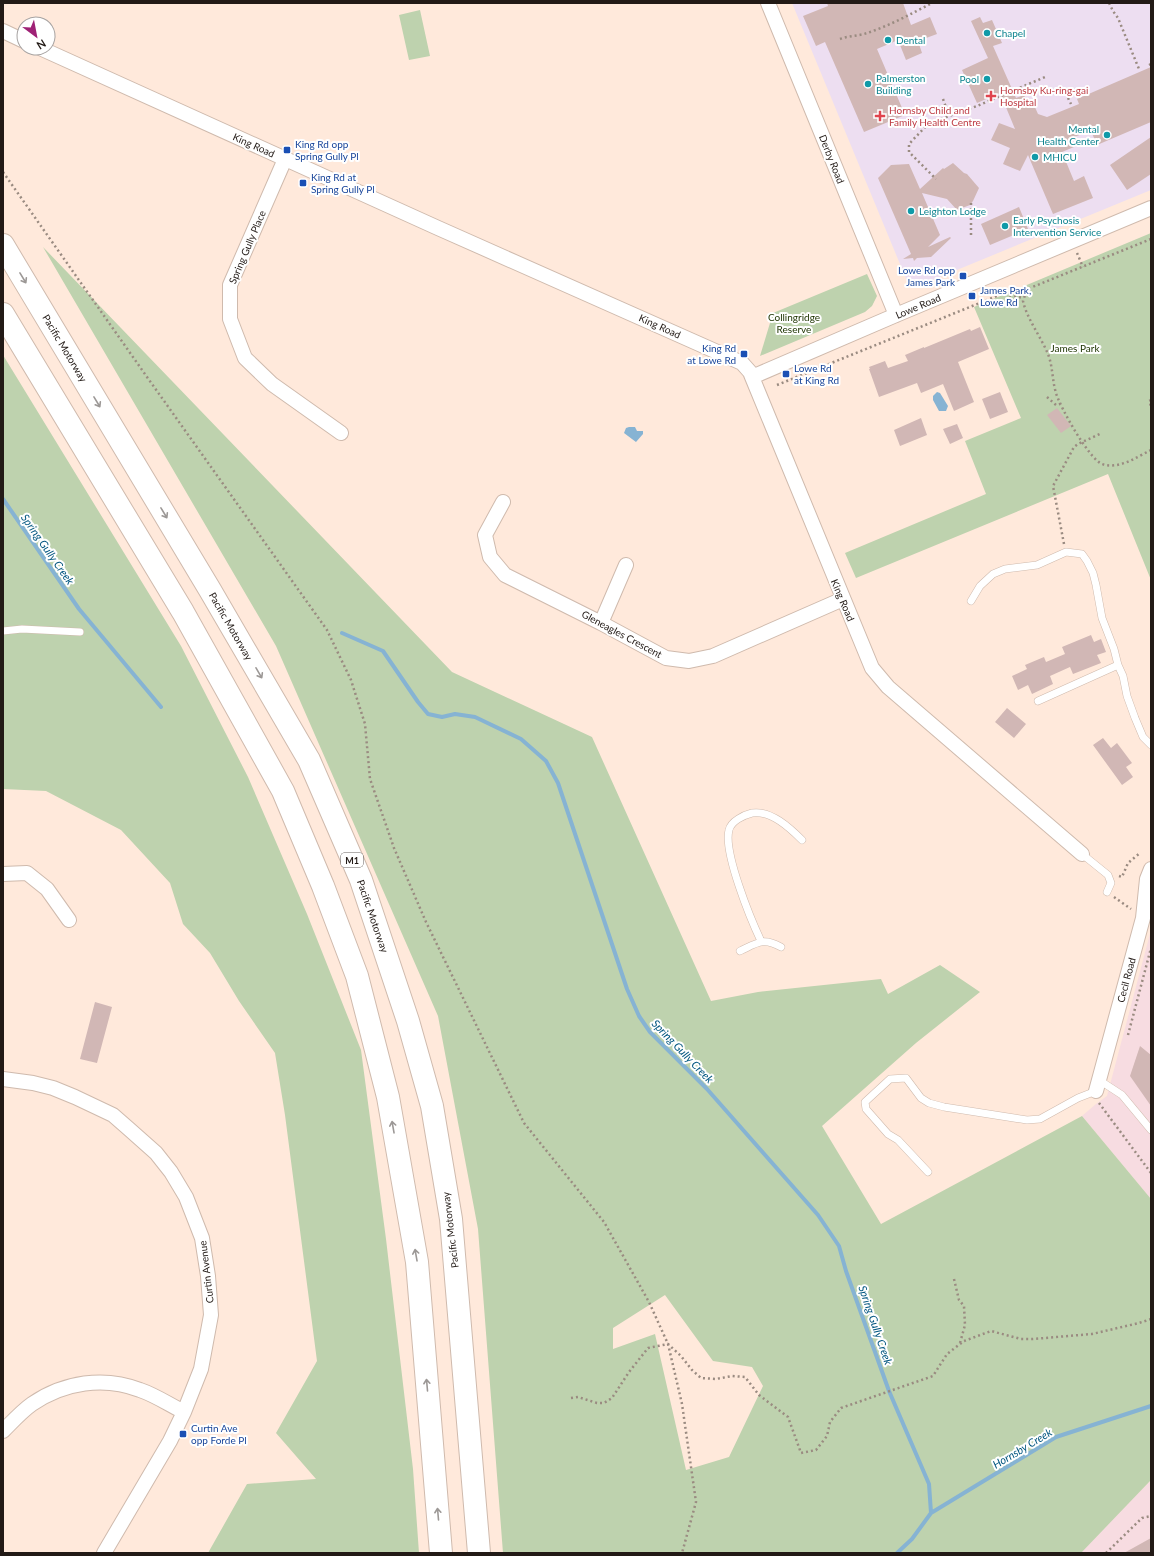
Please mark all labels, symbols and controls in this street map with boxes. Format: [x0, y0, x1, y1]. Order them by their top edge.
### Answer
north arrow [16, 16, 56, 56]
place label: Chapel [995, 27, 1025, 39]
marker: Chapel [982, 28, 992, 38]
place label: Dental [896, 34, 925, 46]
marker: Dental [883, 35, 893, 45]
text: N [35, 37, 49, 53]
place label: Palmerston Building [876, 72, 925, 96]
place label: Pool [960, 73, 979, 85]
marker: Pool [982, 74, 992, 84]
marker: Palmerston Building [863, 79, 873, 89]
place label: Hornsby Ku-ring-gai Hospital [1000, 84, 1088, 108]
marker: Hornsby Ku-ring-gai Hospital [985, 90, 997, 102]
place label: Hornsby Child and Family Health Centre [889, 104, 981, 128]
marker: Hornsby Child and Family Health Centre [874, 110, 886, 122]
place label: Mental Health Center [1037, 123, 1099, 147]
street label: King Road [231, 130, 277, 160]
marker: Mental Health Center [1102, 130, 1112, 140]
street label: Derby Road [817, 133, 847, 185]
place label: King Rd opp Spring Gully Pl [295, 138, 359, 162]
marker: King Rd opp Spring Gully Pl [282, 145, 292, 155]
place label: MHICU [1043, 151, 1077, 163]
marker: MHICU [1030, 152, 1040, 162]
place label: King Rd at Spring Gully Pl [311, 171, 375, 195]
marker: King Rd at Spring Gully Pl [298, 178, 308, 188]
place label: Leighton Lodge [919, 205, 986, 217]
marker: Leighton Lodge [906, 206, 916, 216]
street label: Spring Gully Place [226, 208, 268, 286]
place label: Early Psychosis Intervention Service [1013, 214, 1101, 238]
marker: Early Psychosis Intervention Service [1000, 221, 1010, 231]
place label: Lowe Rd opp James Park [898, 264, 956, 288]
marker: Lowe Rd opp James Park [958, 271, 968, 281]
one-way arrow [19, 272, 27, 283]
place label: James Park, Lowe Rd [980, 284, 1031, 308]
street label: Lowe Road [893, 291, 943, 321]
marker: James Park, Lowe Rd [967, 291, 977, 301]
street label: King Road [637, 311, 683, 341]
park label: Collingridge Reserve [768, 311, 820, 335]
street label: Pacific Motorway [40, 312, 90, 385]
place label: King Rd at Lowe Rd [687, 342, 736, 366]
park label: James Park [1051, 342, 1100, 354]
marker: King Rd at Lowe Rd [739, 349, 749, 359]
place label: Lowe Rd at King Rd [794, 362, 839, 386]
marker: Lowe Rd at King Rd [781, 369, 791, 379]
one-way arrow [94, 396, 102, 408]
one-way arrow [161, 507, 169, 519]
water label: Spring Gully Creek [19, 511, 78, 587]
street label: King Road [829, 577, 857, 623]
street label: Pacific Motorway [207, 590, 256, 663]
street label: Gleneagles Crescent [580, 608, 665, 660]
one-way arrow [255, 667, 263, 679]
road number: M1 [341, 853, 363, 867]
street label: Pacific Motorway [355, 878, 391, 955]
street label: Cecil Road [1114, 956, 1138, 1004]
water label: Spring Gully Creek [649, 1017, 717, 1086]
one-way arrow [389, 1121, 397, 1134]
street label: Pacific Motorway [439, 1191, 461, 1269]
street label: Curtin Avenue [196, 1240, 216, 1304]
one-way arrow [412, 1249, 420, 1262]
water label: Spring Gully Creek [856, 1284, 896, 1367]
one-way arrow [424, 1379, 431, 1392]
place label: Curtin Ave opp Forde Pl [191, 1422, 247, 1446]
water label: Hornsby Creek [990, 1425, 1055, 1471]
marker: Curtin Ave opp Forde Pl [178, 1429, 188, 1439]
one-way arrow [435, 1508, 442, 1521]

